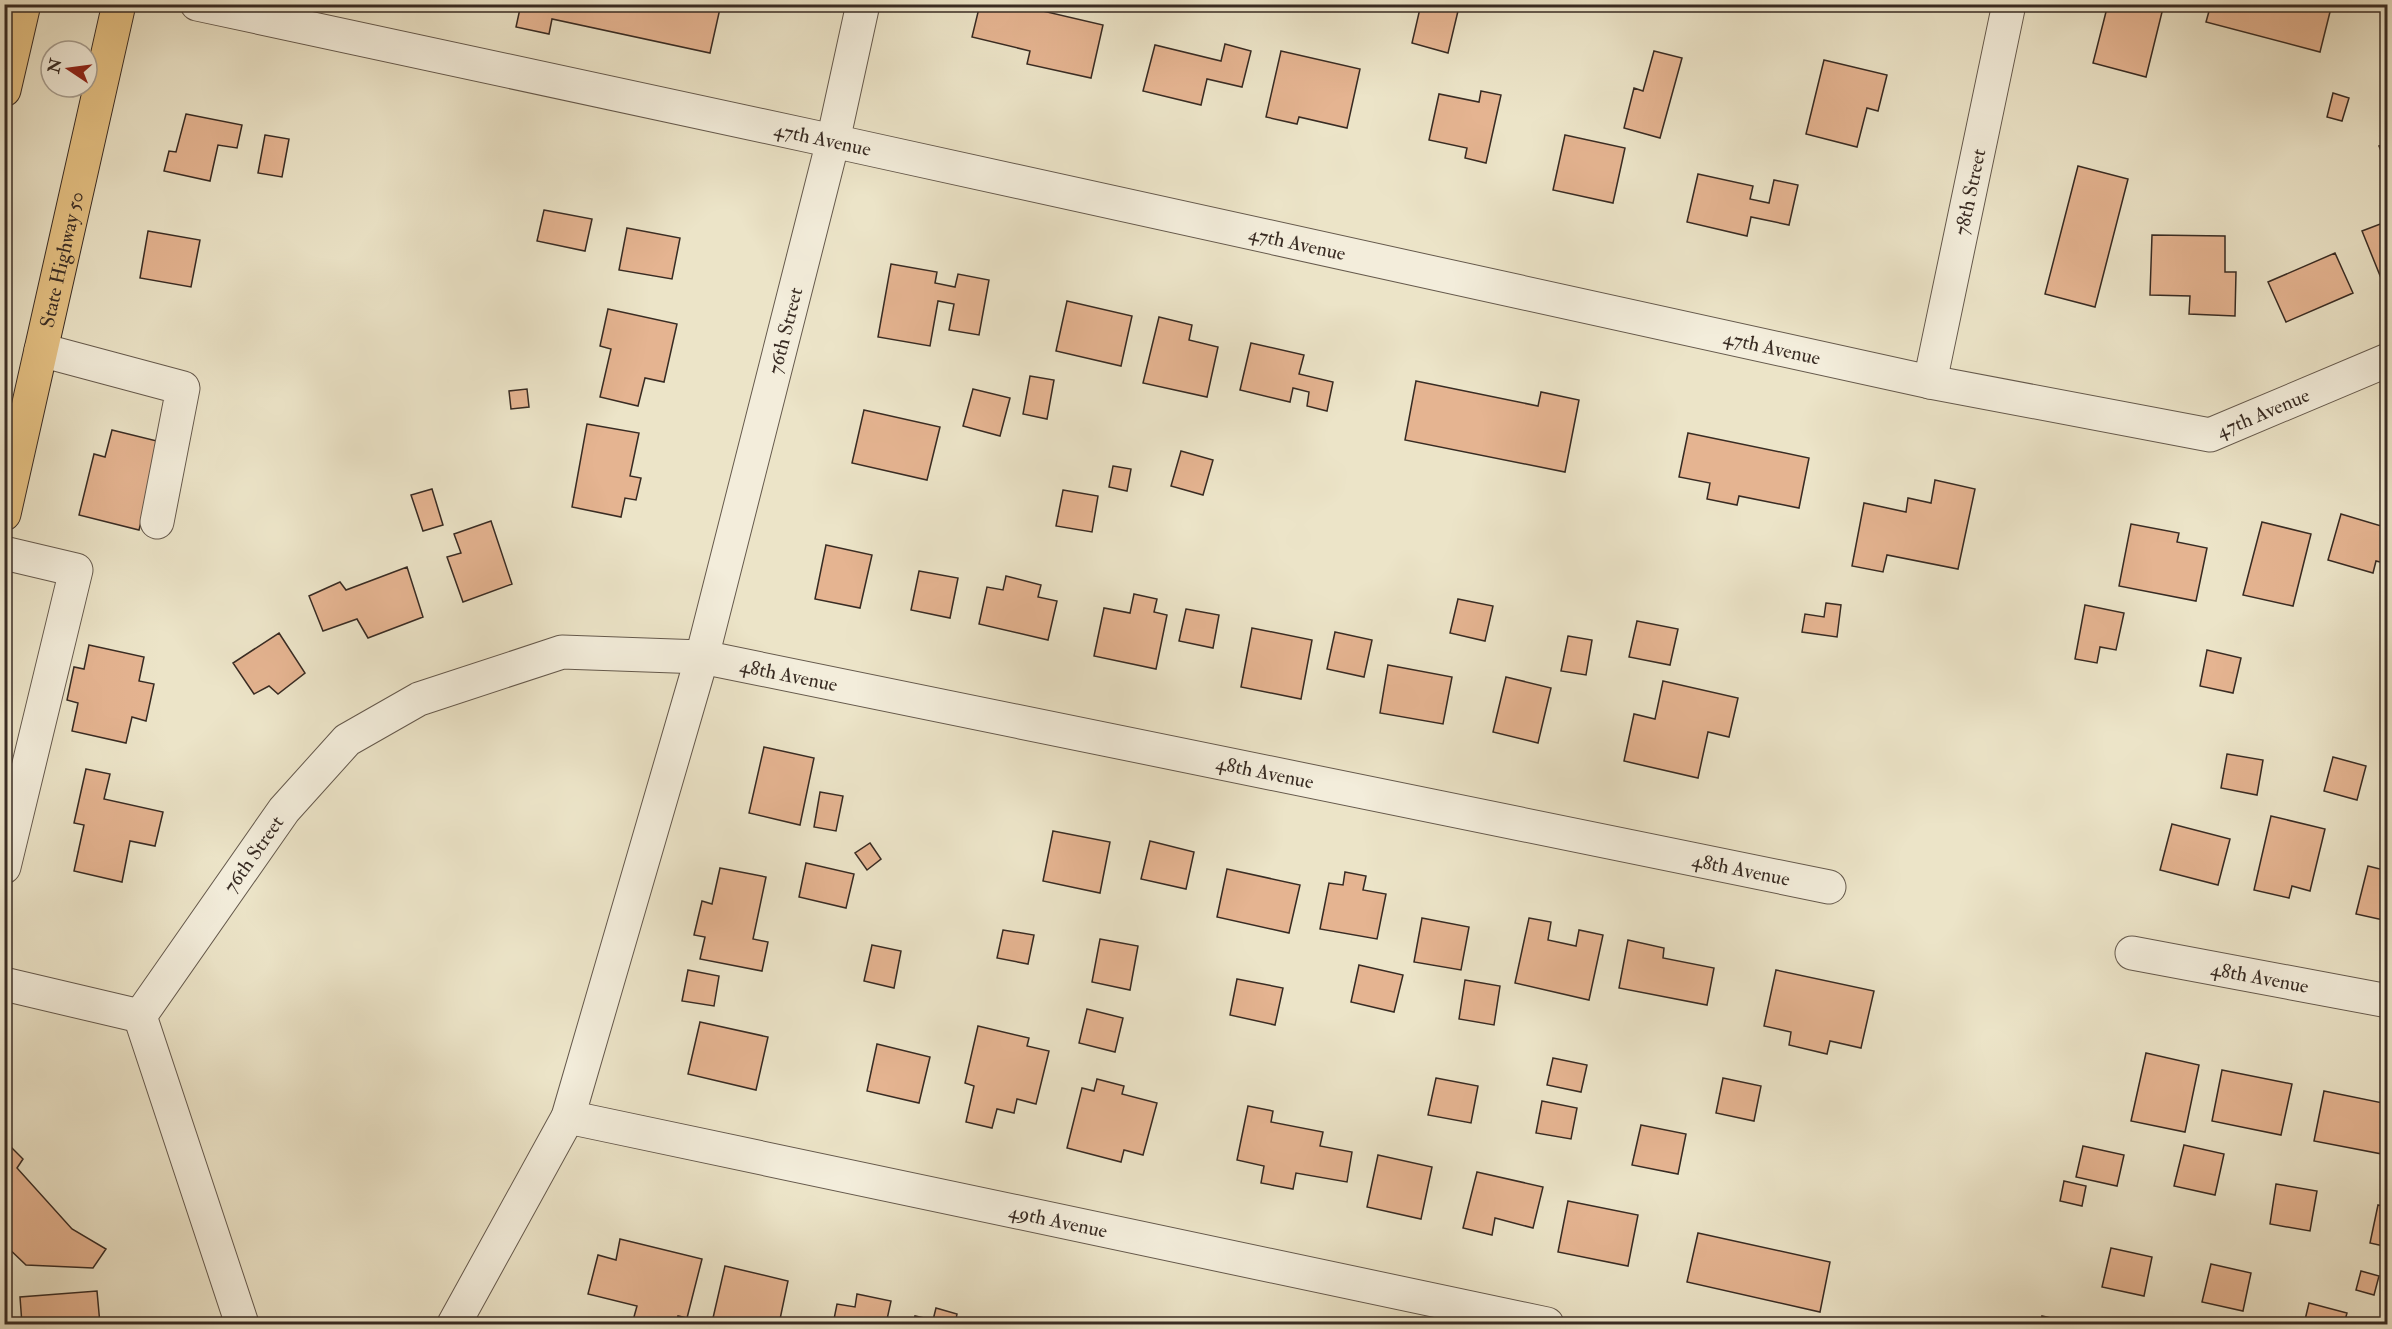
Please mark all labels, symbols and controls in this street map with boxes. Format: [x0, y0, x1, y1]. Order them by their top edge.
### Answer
north arrow [39, 39, 99, 99]
text: N [44, 56, 67, 76]
street label: 47th Avenue [772, 117, 873, 162]
street label: 78th Street [1949, 146, 1992, 238]
street label: State Highway 50 [34, 189, 89, 330]
street label: 47th Avenue [1246, 221, 1348, 266]
street label: 76th Street [762, 284, 808, 377]
street label: 47th Avenue [1721, 325, 1823, 371]
street label: 47th Avenue [2213, 383, 2313, 444]
street label: 48th Avenue [738, 653, 840, 697]
street label: 48th Avenue [1214, 750, 1316, 795]
street label: 76th Street [218, 810, 290, 898]
street label: 48th Avenue [1690, 847, 1792, 892]
street label: 48th Avenue [2209, 956, 2311, 999]
street label: 49th Avenue [1006, 1199, 1110, 1244]

